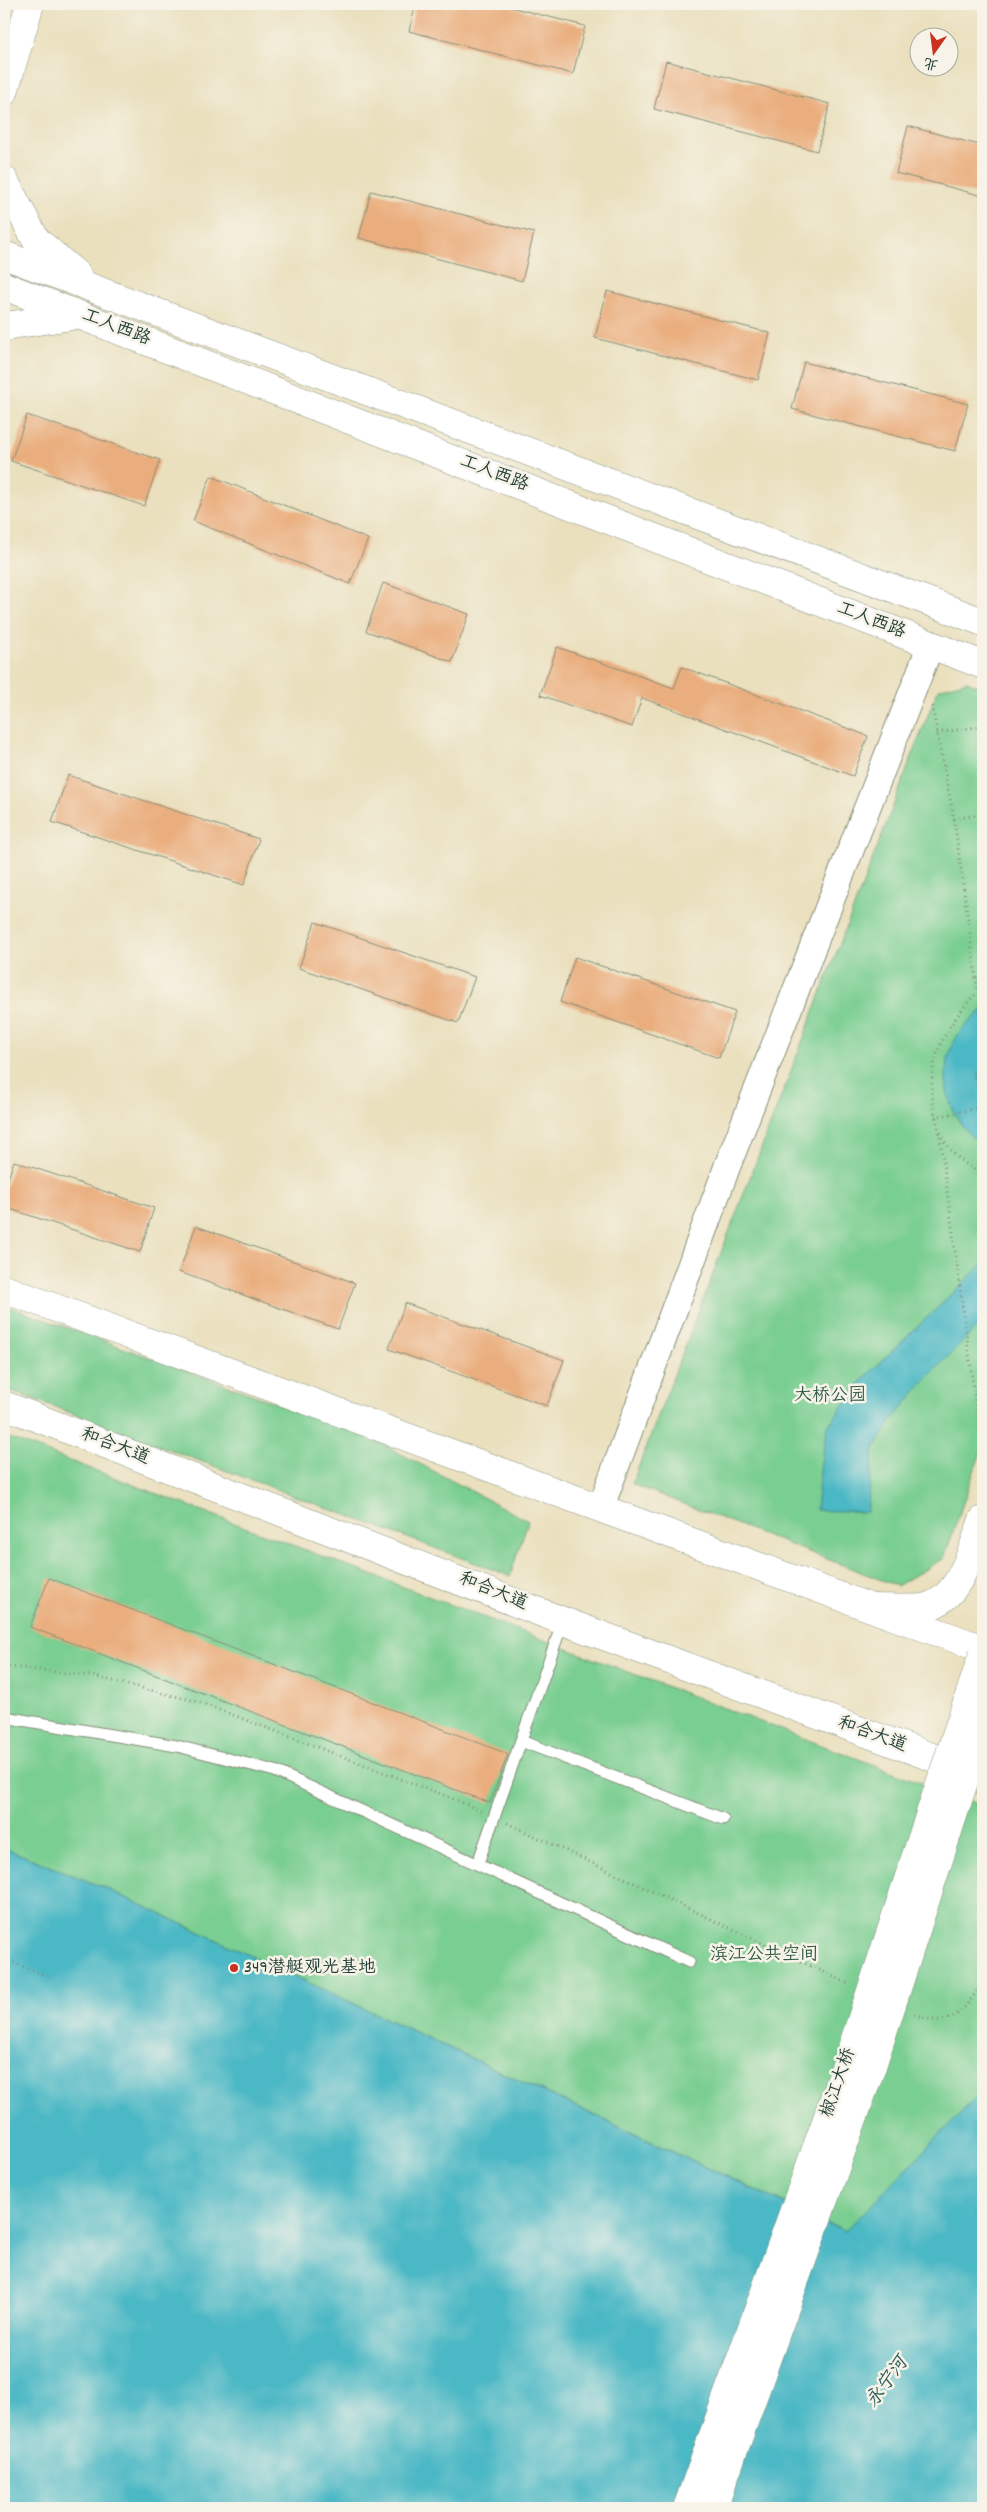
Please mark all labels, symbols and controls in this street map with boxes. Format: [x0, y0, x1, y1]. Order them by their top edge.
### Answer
north arrow [910, 28, 960, 78]
text: 北 [922, 51, 941, 74]
street label: 工人西路 [78, 303, 154, 353]
street label: 工人西路 [456, 449, 532, 499]
street label: 工人西路 [833, 596, 909, 646]
park label: 大桥公园 [794, 1384, 866, 1409]
street label: 和合大道 [77, 1422, 153, 1472]
street label: 和合大道 [455, 1567, 531, 1617]
street label: 和合大道 [834, 1711, 910, 1759]
park label: 滨江公共空间 [710, 1943, 818, 1968]
place label: 349潜艇观光基地 [244, 1956, 376, 1981]
marker: 349潜艇观光基地 [228, 1962, 240, 1974]
street label: 椒江大桥 [815, 2045, 863, 2121]
water label: 永宁河 [860, 2350, 917, 2414]

